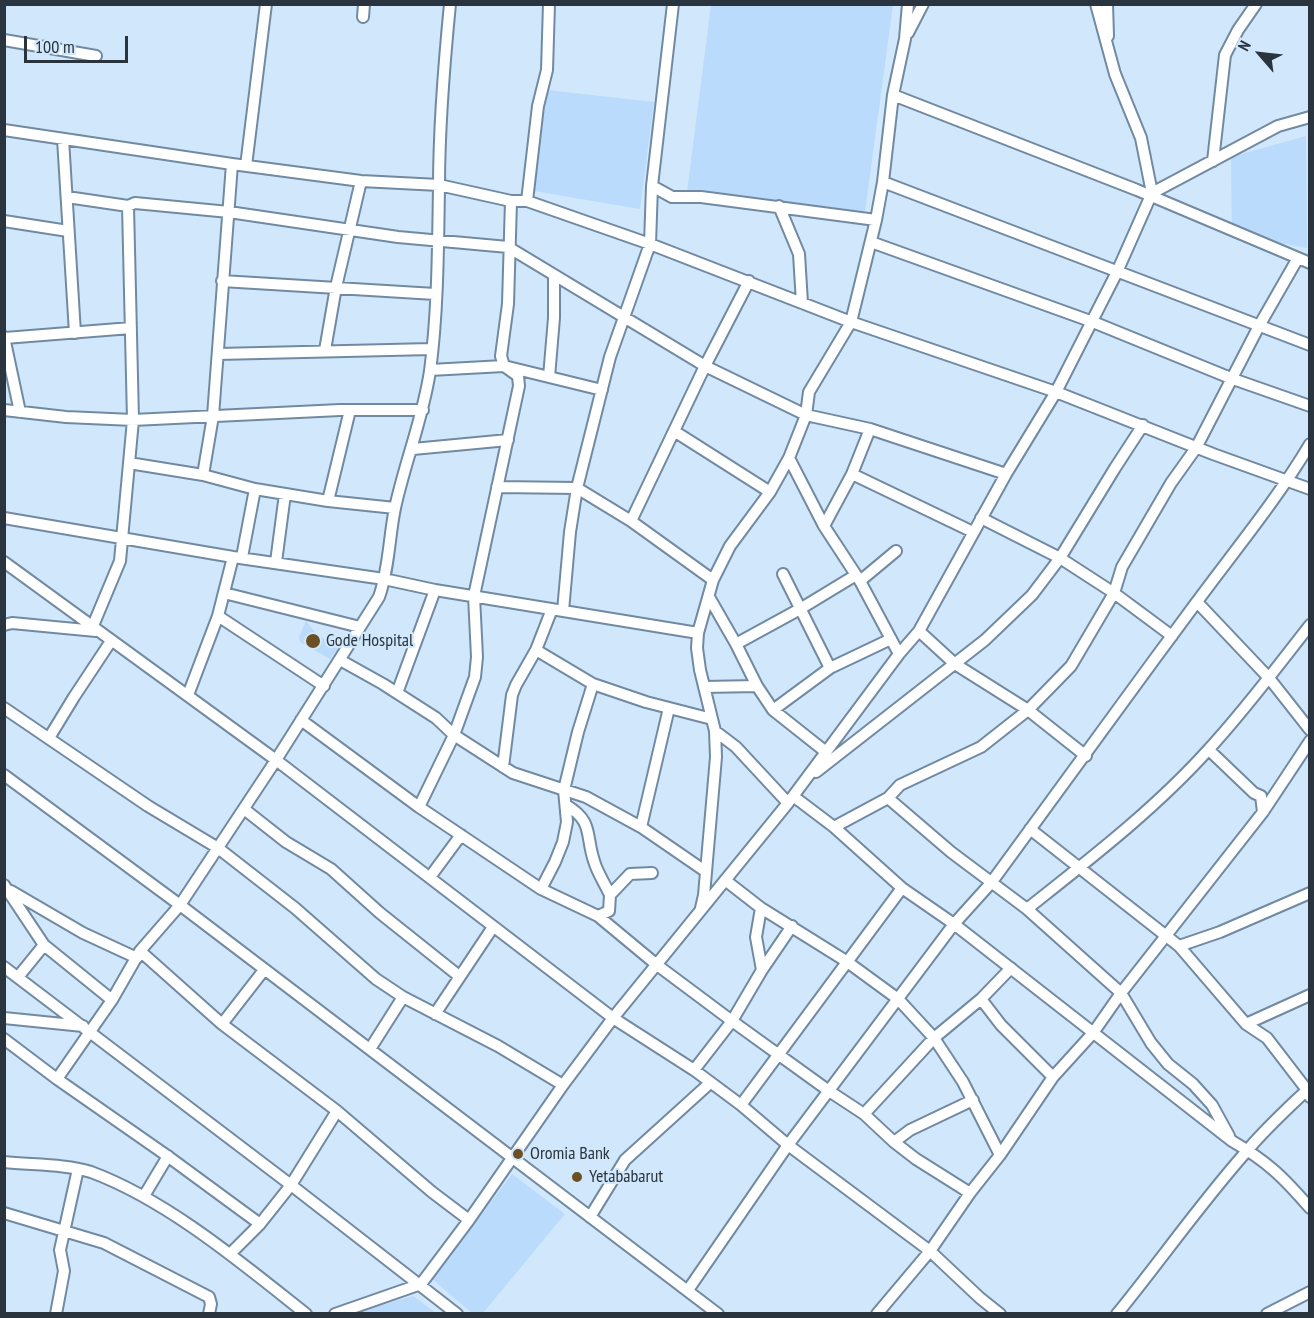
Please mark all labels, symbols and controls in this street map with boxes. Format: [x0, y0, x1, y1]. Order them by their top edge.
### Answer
scale bar [27, 24, 130, 62]
north arrow [1230, 24, 1290, 84]
text: 100 m [35, 35, 75, 58]
text: N [1233, 37, 1255, 54]
place label: Gode Hospital [326, 630, 413, 652]
marker: Gode Hospital [304, 632, 322, 650]
place label: Oromia Bank [530, 1143, 610, 1165]
marker: Oromia Bank [511, 1147, 525, 1161]
place label: Yetababarut [589, 1166, 663, 1188]
marker: Yetababarut [570, 1170, 584, 1184]

